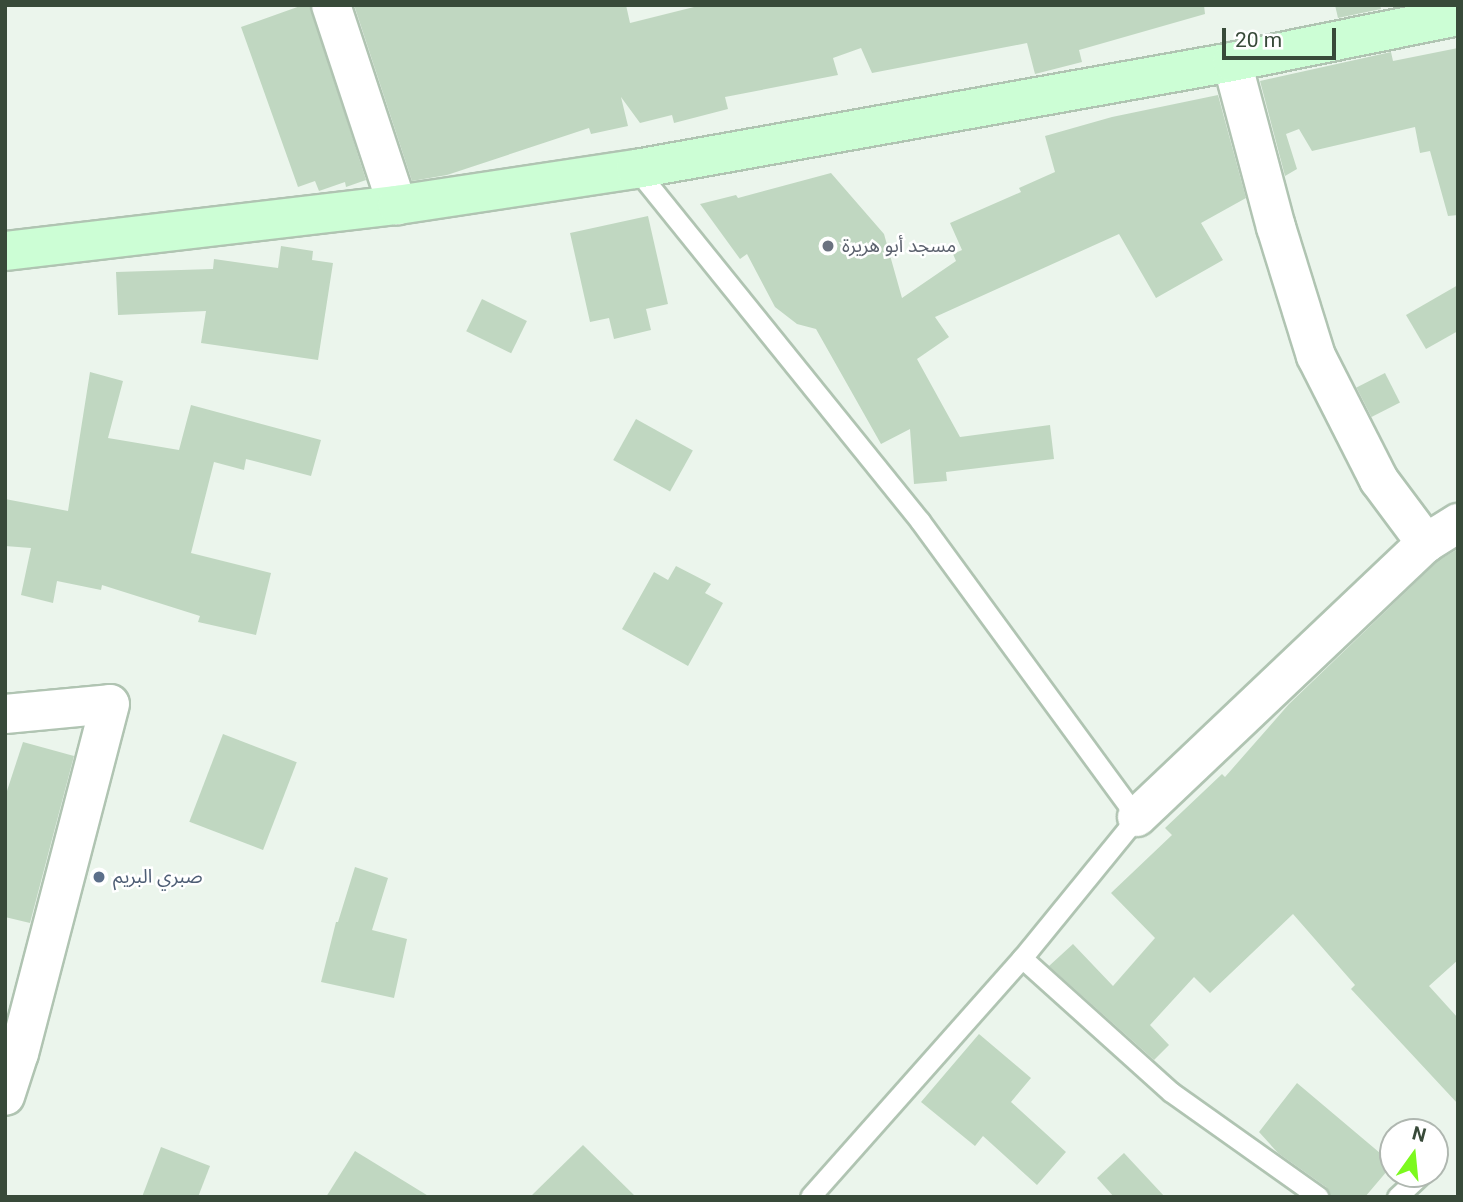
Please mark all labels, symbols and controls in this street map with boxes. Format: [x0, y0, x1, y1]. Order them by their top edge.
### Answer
scale bar [1225, 14, 1339, 58]
text: 20 m [1235, 28, 1282, 52]
place label: مسجد أبو هريرة [842, 235, 956, 257]
marker: مسجد أبو هريرة [820, 238, 836, 254]
place label: صبري البريم [113, 866, 203, 888]
marker: صبري البريم [91, 869, 107, 885]
north arrow [1379, 1118, 1449, 1188]
text: N [1410, 1121, 1428, 1147]

